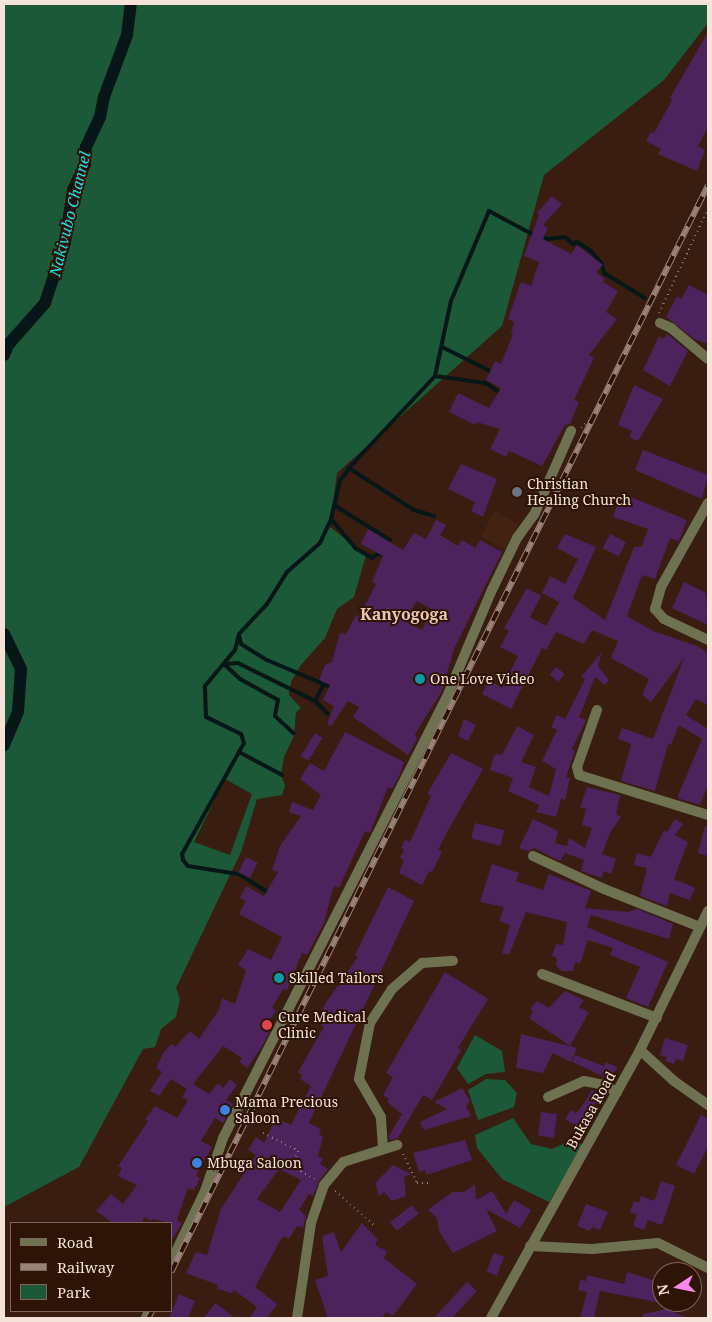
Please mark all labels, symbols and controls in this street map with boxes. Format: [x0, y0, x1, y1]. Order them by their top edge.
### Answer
water label: Nakivubo Channel [46, 150, 94, 278]
place label: Christian Healing Church [527, 476, 631, 508]
marker: Christian Healing Church [511, 486, 523, 498]
district label: Kanyogoga [360, 604, 448, 624]
place label: One Love Video [430, 671, 535, 687]
marker: One Love Video [414, 673, 426, 685]
place label: Skilled Tailors [289, 970, 384, 986]
marker: Skilled Tailors [273, 972, 285, 984]
place label: Cure Medical Clinic [278, 1009, 366, 1042]
marker: Cure Medical Clinic [260, 1018, 274, 1032]
street label: Bukasa Road [563, 1068, 619, 1152]
place label: Mama Precious Saloon [235, 1094, 338, 1126]
marker: Mama Precious Saloon [219, 1104, 231, 1116]
place label: Mbuga Saloon [207, 1155, 302, 1171]
marker: Mbuga Saloon [191, 1157, 203, 1169]
legend [10, 1222, 172, 1312]
text: Road [57, 1232, 93, 1252]
text: Railway [57, 1257, 114, 1277]
north arrow [652, 1262, 702, 1312]
text: Park [57, 1282, 90, 1302]
text: N [652, 1283, 673, 1297]

